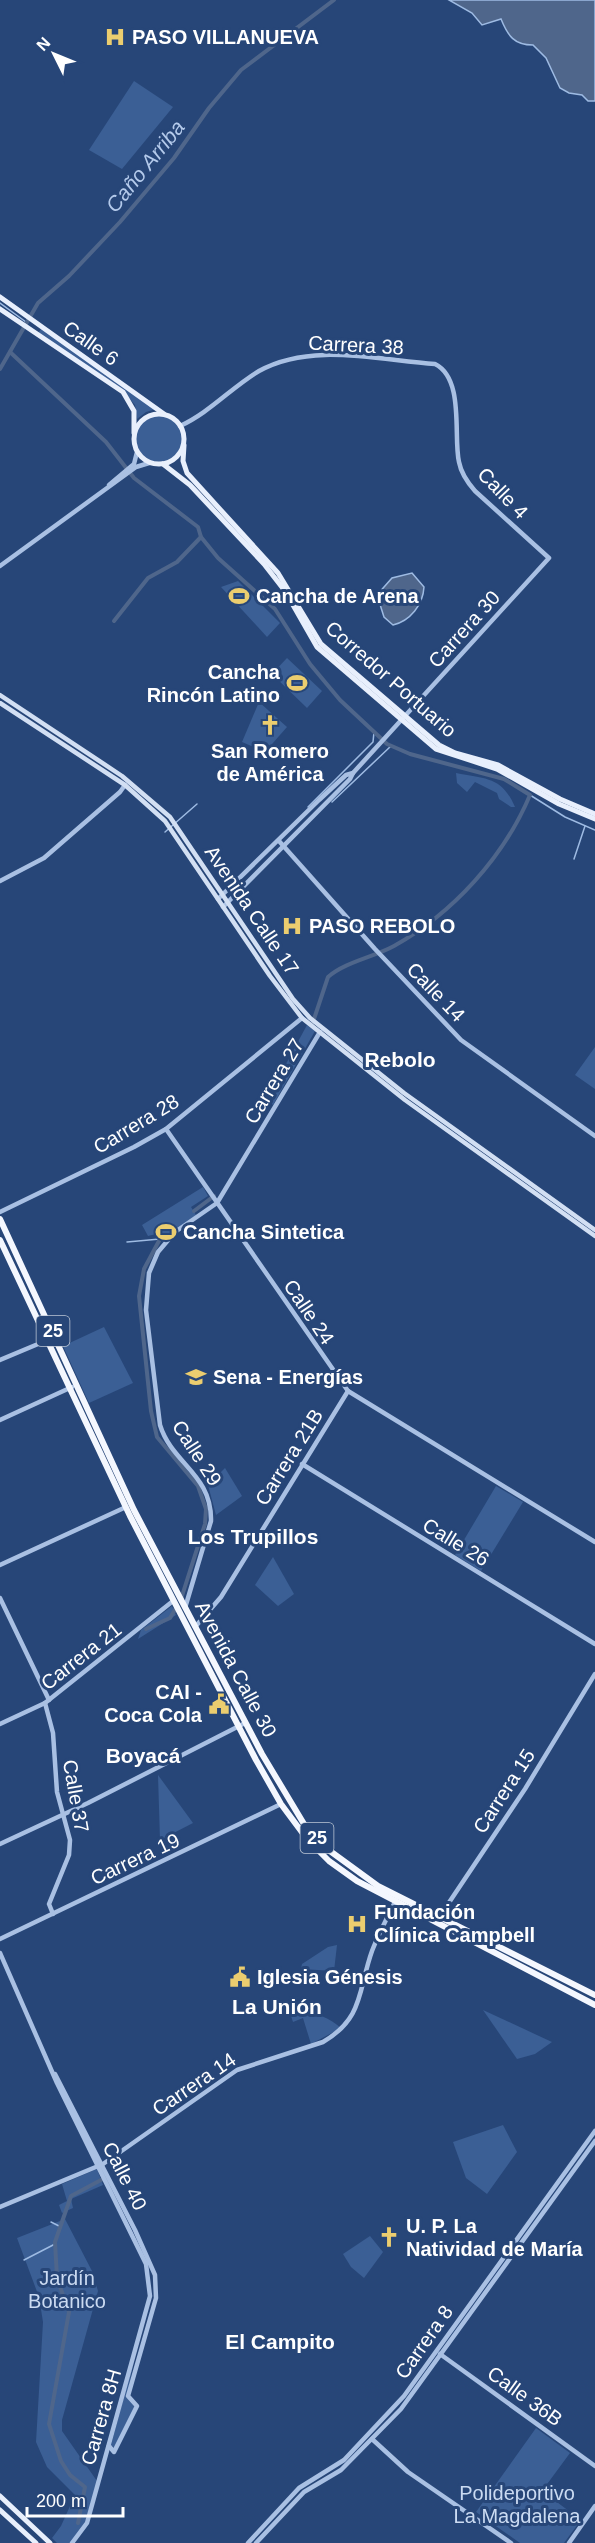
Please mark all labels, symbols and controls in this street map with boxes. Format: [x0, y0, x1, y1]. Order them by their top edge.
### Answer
north arrow [24, 24, 84, 84]
hospital icon: PASO VILLANUEVA [103, 25, 127, 49]
place label: PASO VILLANUEVA [132, 26, 319, 48]
text: N [33, 34, 54, 54]
water label: Caño Arriba [101, 116, 189, 216]
street label: Calle 6 [59, 316, 123, 370]
street label: Carrera 38 [308, 332, 404, 358]
street label: Calle 4 [473, 463, 533, 523]
sports icon: Cancha de Arena [227, 584, 251, 608]
place label: Cancha de Arena [256, 585, 420, 607]
street label: Carrera 30 [424, 586, 504, 672]
street label: Corredor Portuario [321, 616, 461, 742]
place label: Cancha Rincón Latino [147, 661, 281, 706]
sports icon: Cancha Rincón Latino [285, 671, 309, 695]
church icon: San Romero de América [258, 713, 282, 737]
place label: San Romero de América [211, 740, 329, 785]
street label: Avenida Calle 17 [201, 841, 303, 979]
hospital icon: PASO REBOLO [280, 914, 304, 938]
place label: PASO REBOLO [309, 915, 455, 937]
street label: Calle 14 [403, 958, 469, 1026]
street label: Carrera 27 [240, 1034, 308, 1128]
district label: Rebolo [364, 1048, 436, 1071]
street label: Carrera 28 [89, 1090, 183, 1158]
sports icon: Cancha Sintetica [154, 1220, 178, 1244]
place label: Cancha Sintetica [183, 1221, 345, 1243]
street label: Calle 24 [279, 1275, 339, 1349]
road number: 25 [36, 1316, 70, 1346]
school or university icon: Sena - Energías [184, 1365, 208, 1389]
place label: Sena - Energías [213, 1366, 363, 1388]
street label: Carrera 21B [251, 1405, 327, 1509]
street label: Calle 29 [168, 1416, 226, 1490]
street label: Calle 26 [419, 1514, 493, 1570]
district label: Los Trupillos [188, 1525, 318, 1548]
street label: Avenida Calle 30 [191, 1597, 281, 1741]
street label: Carrera 21 [37, 1618, 125, 1694]
place label: CAI - Coca Cola [104, 1681, 203, 1726]
public building icon: CAI - Coca Cola [207, 1692, 231, 1716]
district label: Boyacá [106, 1744, 181, 1767]
street label: Carrera 15 [469, 1745, 539, 1837]
street label: Calle 37 [59, 1758, 93, 1834]
road number: 25 [300, 1823, 334, 1853]
street label: Carrera 19 [87, 1829, 183, 1889]
place label: Fundación Clínica Campbell [374, 1901, 535, 1946]
hospital icon: Fundación Clínica Campbell [345, 1912, 369, 1936]
public building icon: Iglesia Génesis [228, 1965, 252, 1989]
place label: Iglesia Génesis [257, 1966, 403, 1988]
district label: La Unión [232, 1995, 322, 2018]
street label: Carrera 14 [148, 2048, 240, 2120]
street label: Calle 40 [99, 2138, 151, 2214]
place label: U. P. La Natividad de María [406, 2215, 584, 2260]
church icon: U. P. La Natividad de María [377, 2225, 401, 2249]
park label: Jardín Botanico [28, 2267, 106, 2312]
street label: Carrera 8 [391, 2301, 457, 2383]
district label: El Campito [225, 2330, 335, 2353]
street label: Calle 36B [483, 2362, 567, 2430]
street label: Carrera 8H [77, 2366, 125, 2468]
scale bar [27, 2480, 123, 2518]
park label: Polideportivo La Magdalena [454, 2482, 581, 2527]
text: 200 m [36, 2491, 86, 2511]

